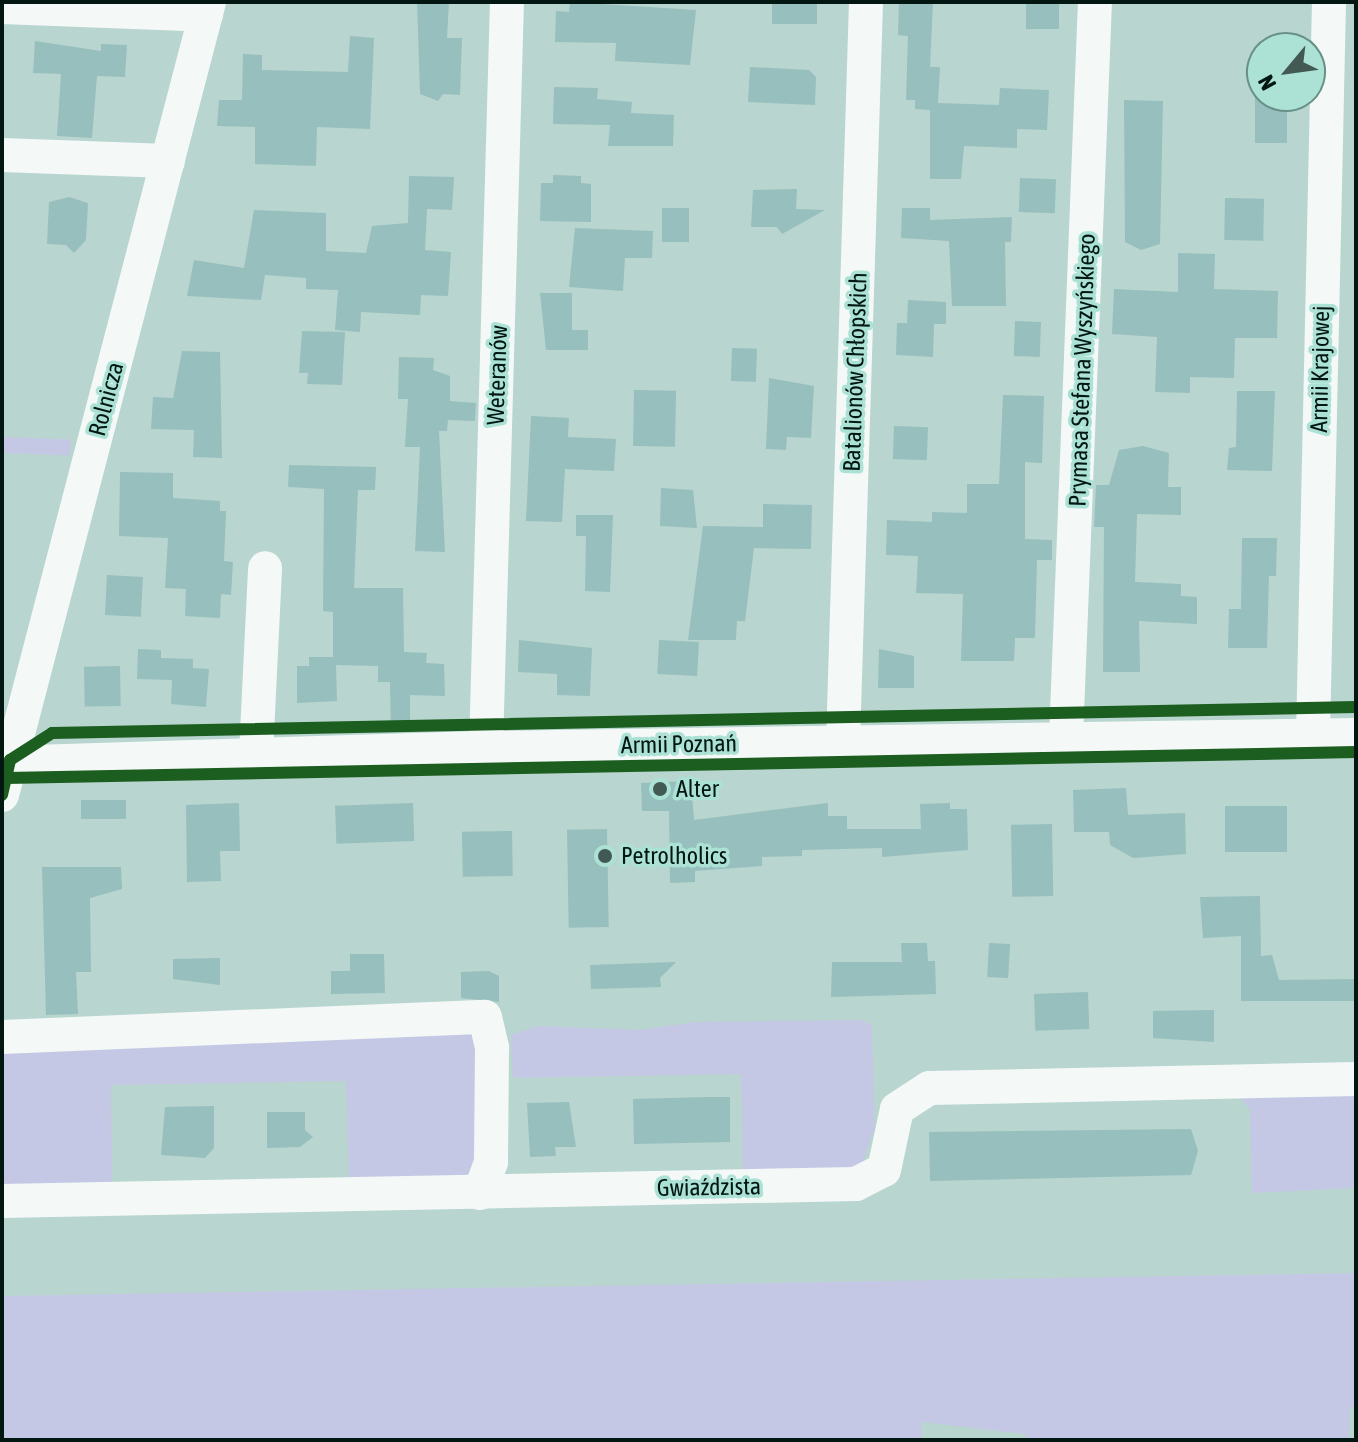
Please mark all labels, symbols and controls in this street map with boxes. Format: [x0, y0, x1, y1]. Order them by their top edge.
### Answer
north arrow [1246, 32, 1326, 112]
text: N [1252, 71, 1281, 95]
street label: Prymasa Stefana Wyszyńskiego [1063, 233, 1101, 507]
street label: Batalionów Chłopskich [837, 272, 873, 472]
street label: Armii Krajowej [1304, 305, 1336, 433]
street label: Weteranów [481, 325, 513, 425]
street label: Rolnicza [82, 359, 130, 439]
street label: Armii Poznań [621, 729, 737, 759]
place label: Alter [676, 775, 719, 803]
marker: Alter [651, 780, 669, 798]
place label: Petrolholics [621, 842, 727, 870]
marker: Petrolholics [596, 847, 614, 865]
street label: Gwiaździsta [657, 1172, 761, 1202]

